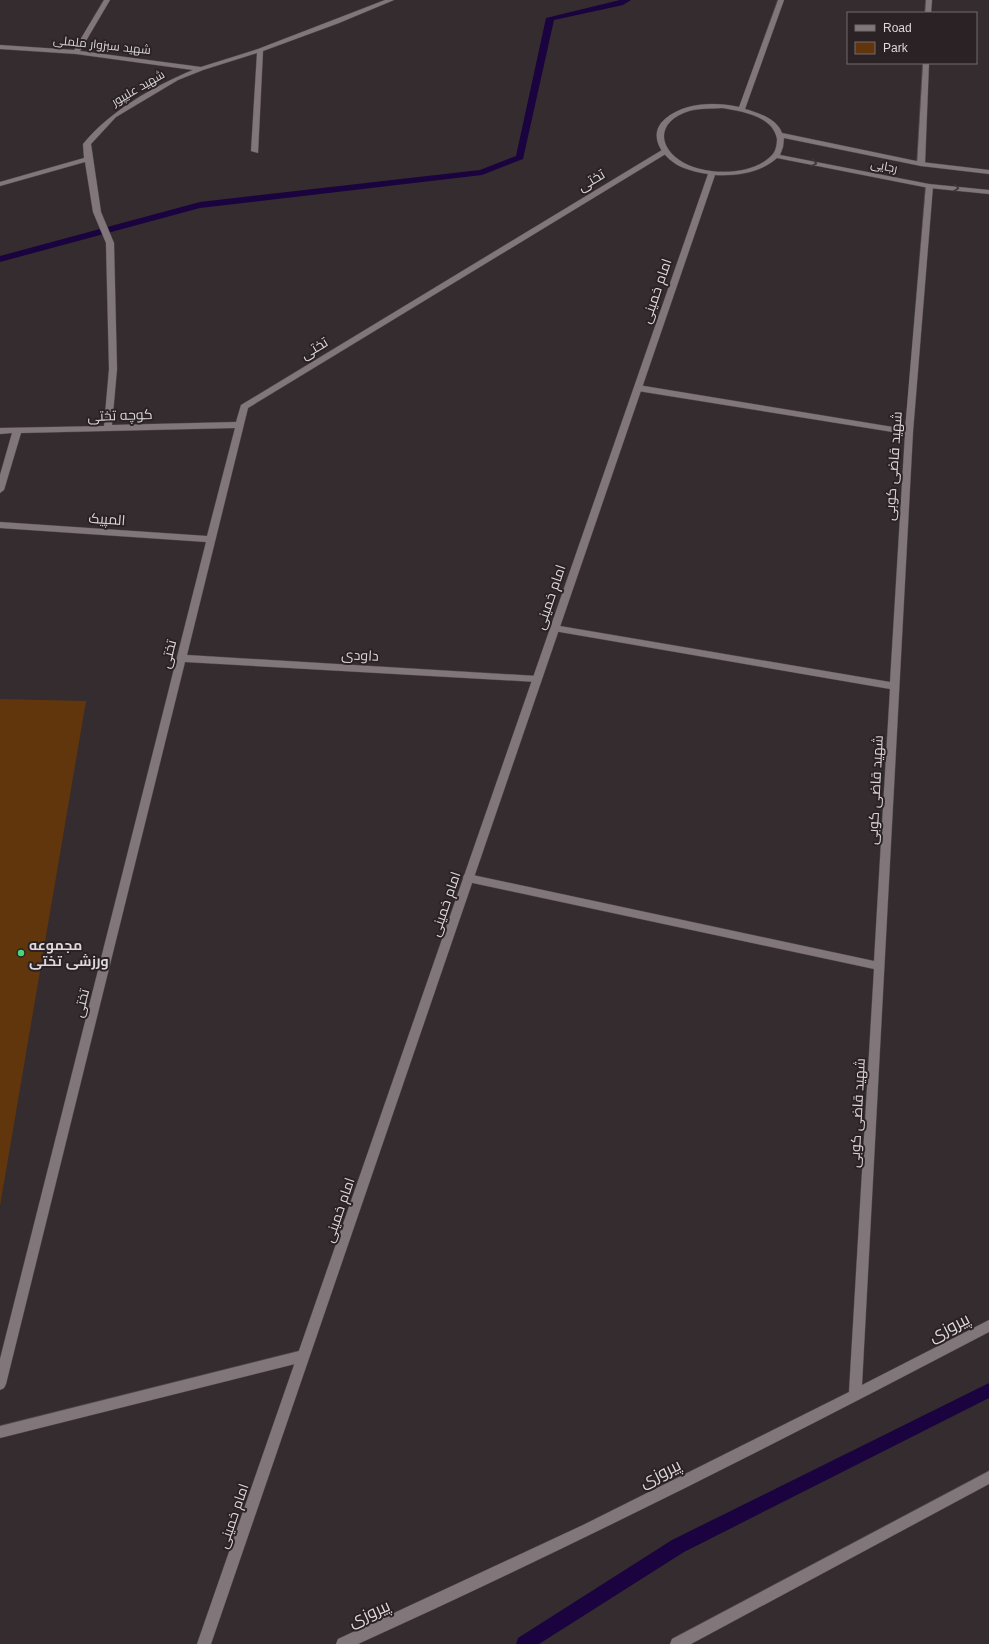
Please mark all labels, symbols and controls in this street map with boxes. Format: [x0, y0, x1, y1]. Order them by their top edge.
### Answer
legend [847, 12, 977, 64]
text: Road [883, 21, 912, 35]
street label: شهید سبزوار ململی [52, 33, 152, 57]
text: Park [883, 41, 909, 55]
street label: شهید علیپور [108, 67, 168, 110]
street label: رجایی [869, 157, 899, 175]
one-way arrow [811, 158, 818, 167]
street label: تختی [575, 166, 608, 194]
one-way arrow [953, 184, 959, 193]
street label: امام خمینی [637, 257, 676, 326]
street label: تختی [298, 334, 331, 362]
street label: کوچه تختی [87, 406, 153, 426]
street label: شهید قاضی کوبی [881, 411, 905, 521]
street label: المپیک [88, 510, 126, 530]
street label: امام خمینی [531, 563, 570, 632]
street label: تختی [157, 638, 179, 670]
street label: داودی [341, 646, 379, 664]
street label: شهید قاضی کوبی [864, 735, 886, 845]
street label: امام خمینی [426, 870, 465, 939]
place label: مجموعه ورزشی تختی [29, 937, 109, 970]
marker: مجموعه ورزشی تختی [16, 948, 26, 958]
street label: تختی [70, 987, 92, 1019]
street label: شهید قاضی کوبی [846, 1058, 868, 1168]
street label: امام خمینی [320, 1176, 359, 1245]
street label: پیروزی [925, 1309, 974, 1348]
street label: پیروزی [636, 1455, 685, 1493]
street label: امام خمینی [214, 1482, 253, 1551]
street label: پیروزی [345, 1596, 394, 1633]

